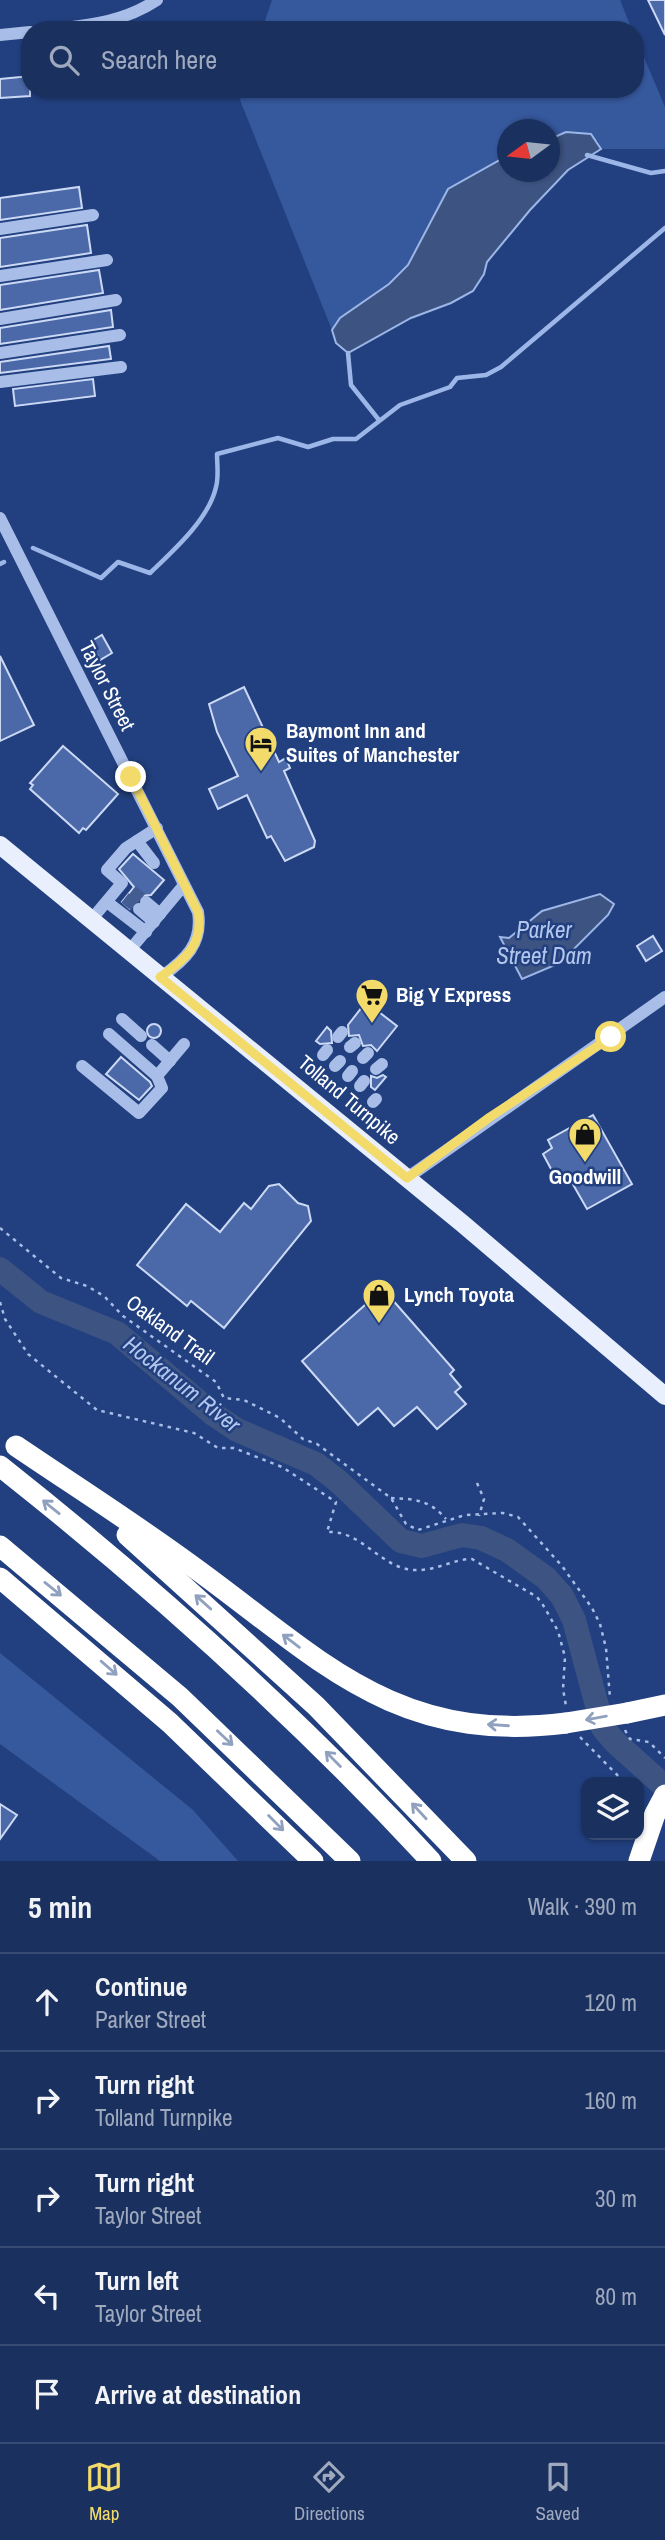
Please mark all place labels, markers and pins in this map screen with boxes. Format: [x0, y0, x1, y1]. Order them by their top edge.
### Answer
place label: Baymont Inn and Suites of Manchester [286, 716, 460, 769]
hotel icon: Baymont Inn and Suites of Manchester [242, 724, 280, 773]
supermarket icon: Big Y Express [353, 976, 391, 1025]
place label: Big Y Express [396, 980, 511, 1009]
shop icon: Goodwill [566, 1115, 604, 1164]
place label: Goodwill [549, 1162, 621, 1191]
shop icon: Lynch Toyota [360, 1276, 398, 1325]
place label: Lynch Toyota [404, 1280, 514, 1309]

